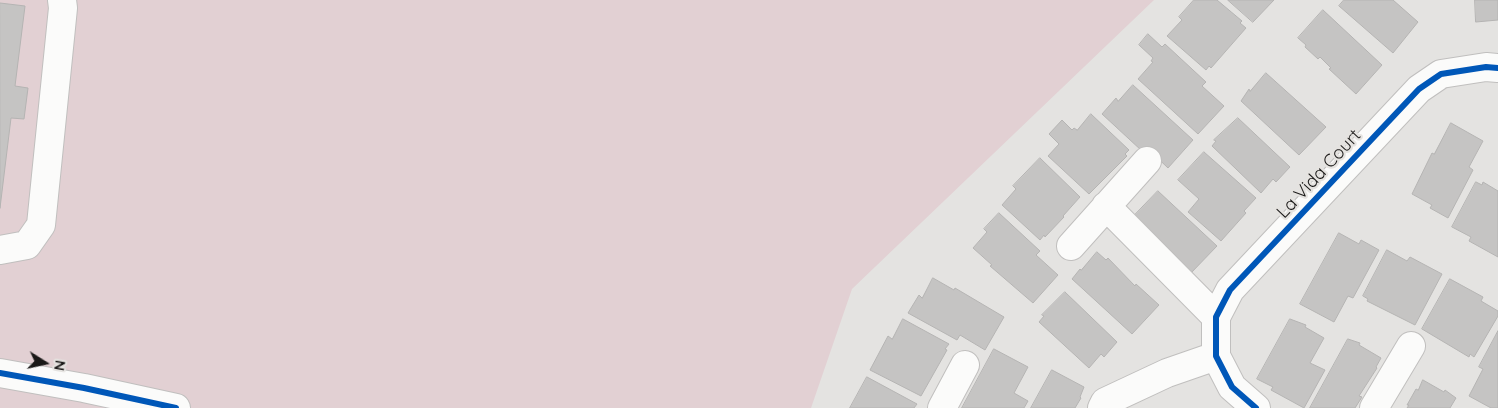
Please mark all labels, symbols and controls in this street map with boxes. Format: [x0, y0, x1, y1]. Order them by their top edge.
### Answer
street label: La Vida Court [1272, 125, 1366, 223]
north arrow [20, 338, 70, 388]
text: N [50, 359, 70, 372]

